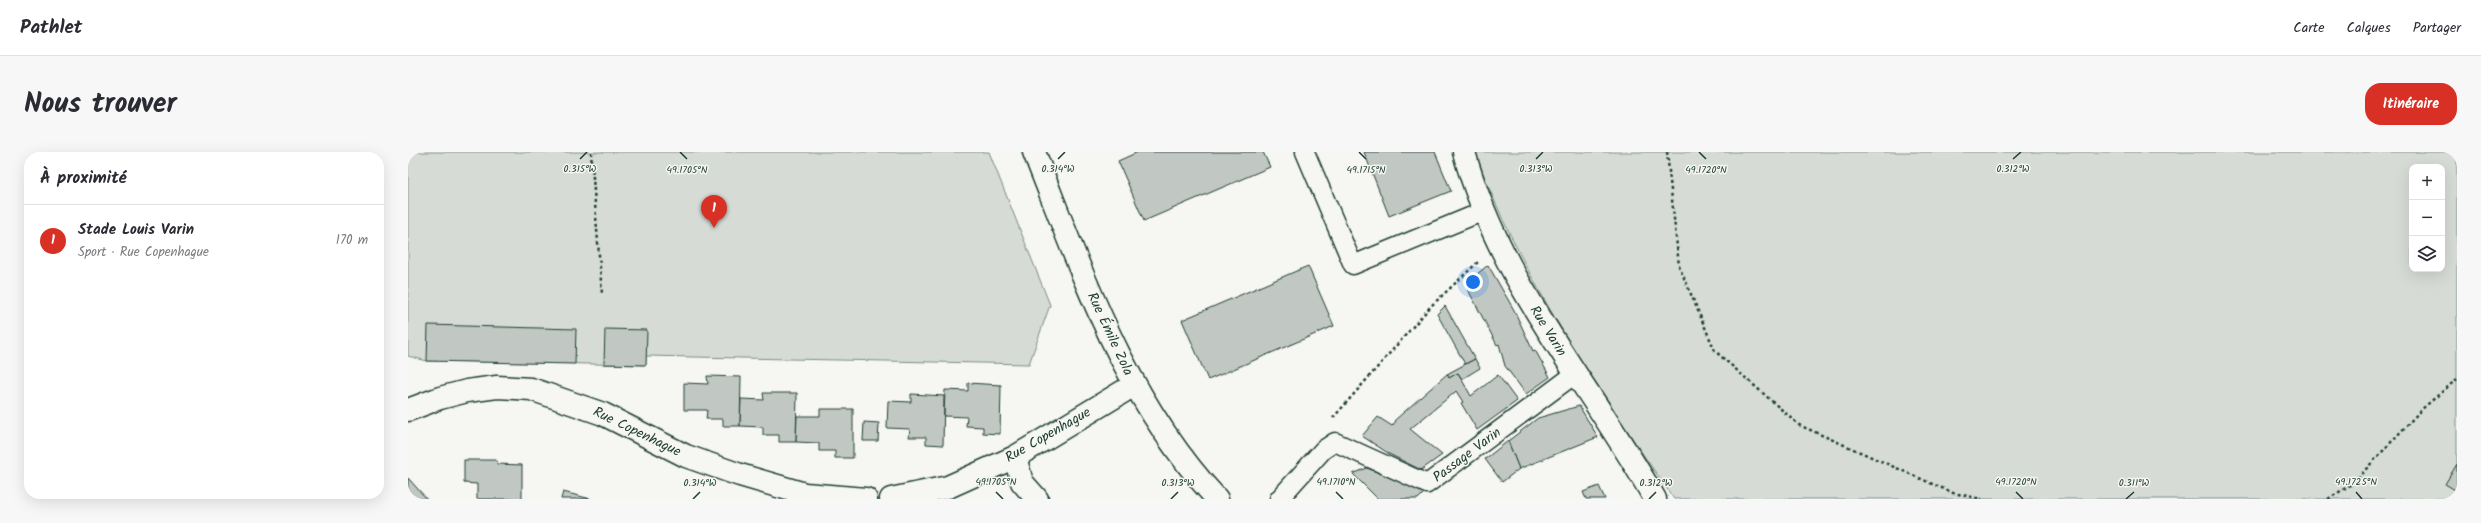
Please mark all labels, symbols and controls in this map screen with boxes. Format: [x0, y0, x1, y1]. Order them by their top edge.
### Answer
text: Pathlet [20, 13, 82, 43]
text: Carte [2293, 17, 2325, 39]
text: Calques [2347, 17, 2391, 39]
text: Partager [2413, 17, 2461, 39]
text: Nous trouver [24, 82, 177, 127]
button: Itinéraire [2365, 83, 2457, 125]
text: 0.315°W [564, 161, 597, 177]
text: 0.314°W [1042, 161, 1075, 177]
text: 0.313°W [1519, 161, 1553, 177]
text: 0.312°W [1996, 161, 2030, 177]
text: 49.1705°N [666, 162, 708, 178]
text: 49.1715°N [1346, 162, 1386, 178]
text: 49.1720°N [1685, 162, 1727, 178]
map controls [2409, 164, 2445, 272]
button: + [2409, 164, 2445, 200]
text: À proximité [40, 165, 127, 192]
pin: 1 [701, 195, 727, 228]
button: − [2409, 200, 2445, 236]
text: Stade Louis Varin [78, 218, 194, 242]
text: 1 [51, 230, 55, 251]
text: 170 m [336, 230, 368, 251]
button: layers [2409, 236, 2445, 272]
text: Sport · Rue Copenhague [78, 242, 209, 263]
your location [1463, 272, 1483, 292]
street label: Rue Émile Zola [1081, 289, 1139, 379]
street label: Rue Varin [1524, 301, 1572, 361]
street label: Rue Copenhague [589, 401, 685, 463]
street label: Rue Copenhague [1001, 401, 1096, 468]
street label: Passage Varin [1428, 422, 1506, 488]
text: 49.1705°N [975, 474, 1017, 490]
text: 49.1710°N [1317, 474, 1356, 490]
text: 49.1720°N [1995, 474, 2037, 490]
text: 49.1725°N [2335, 474, 2377, 490]
text: 0.314°W [684, 475, 717, 491]
text: 0.313°W [1161, 475, 1195, 491]
text: 0.312°W [1639, 475, 1673, 491]
text: 0.311°W [2119, 475, 2149, 491]

